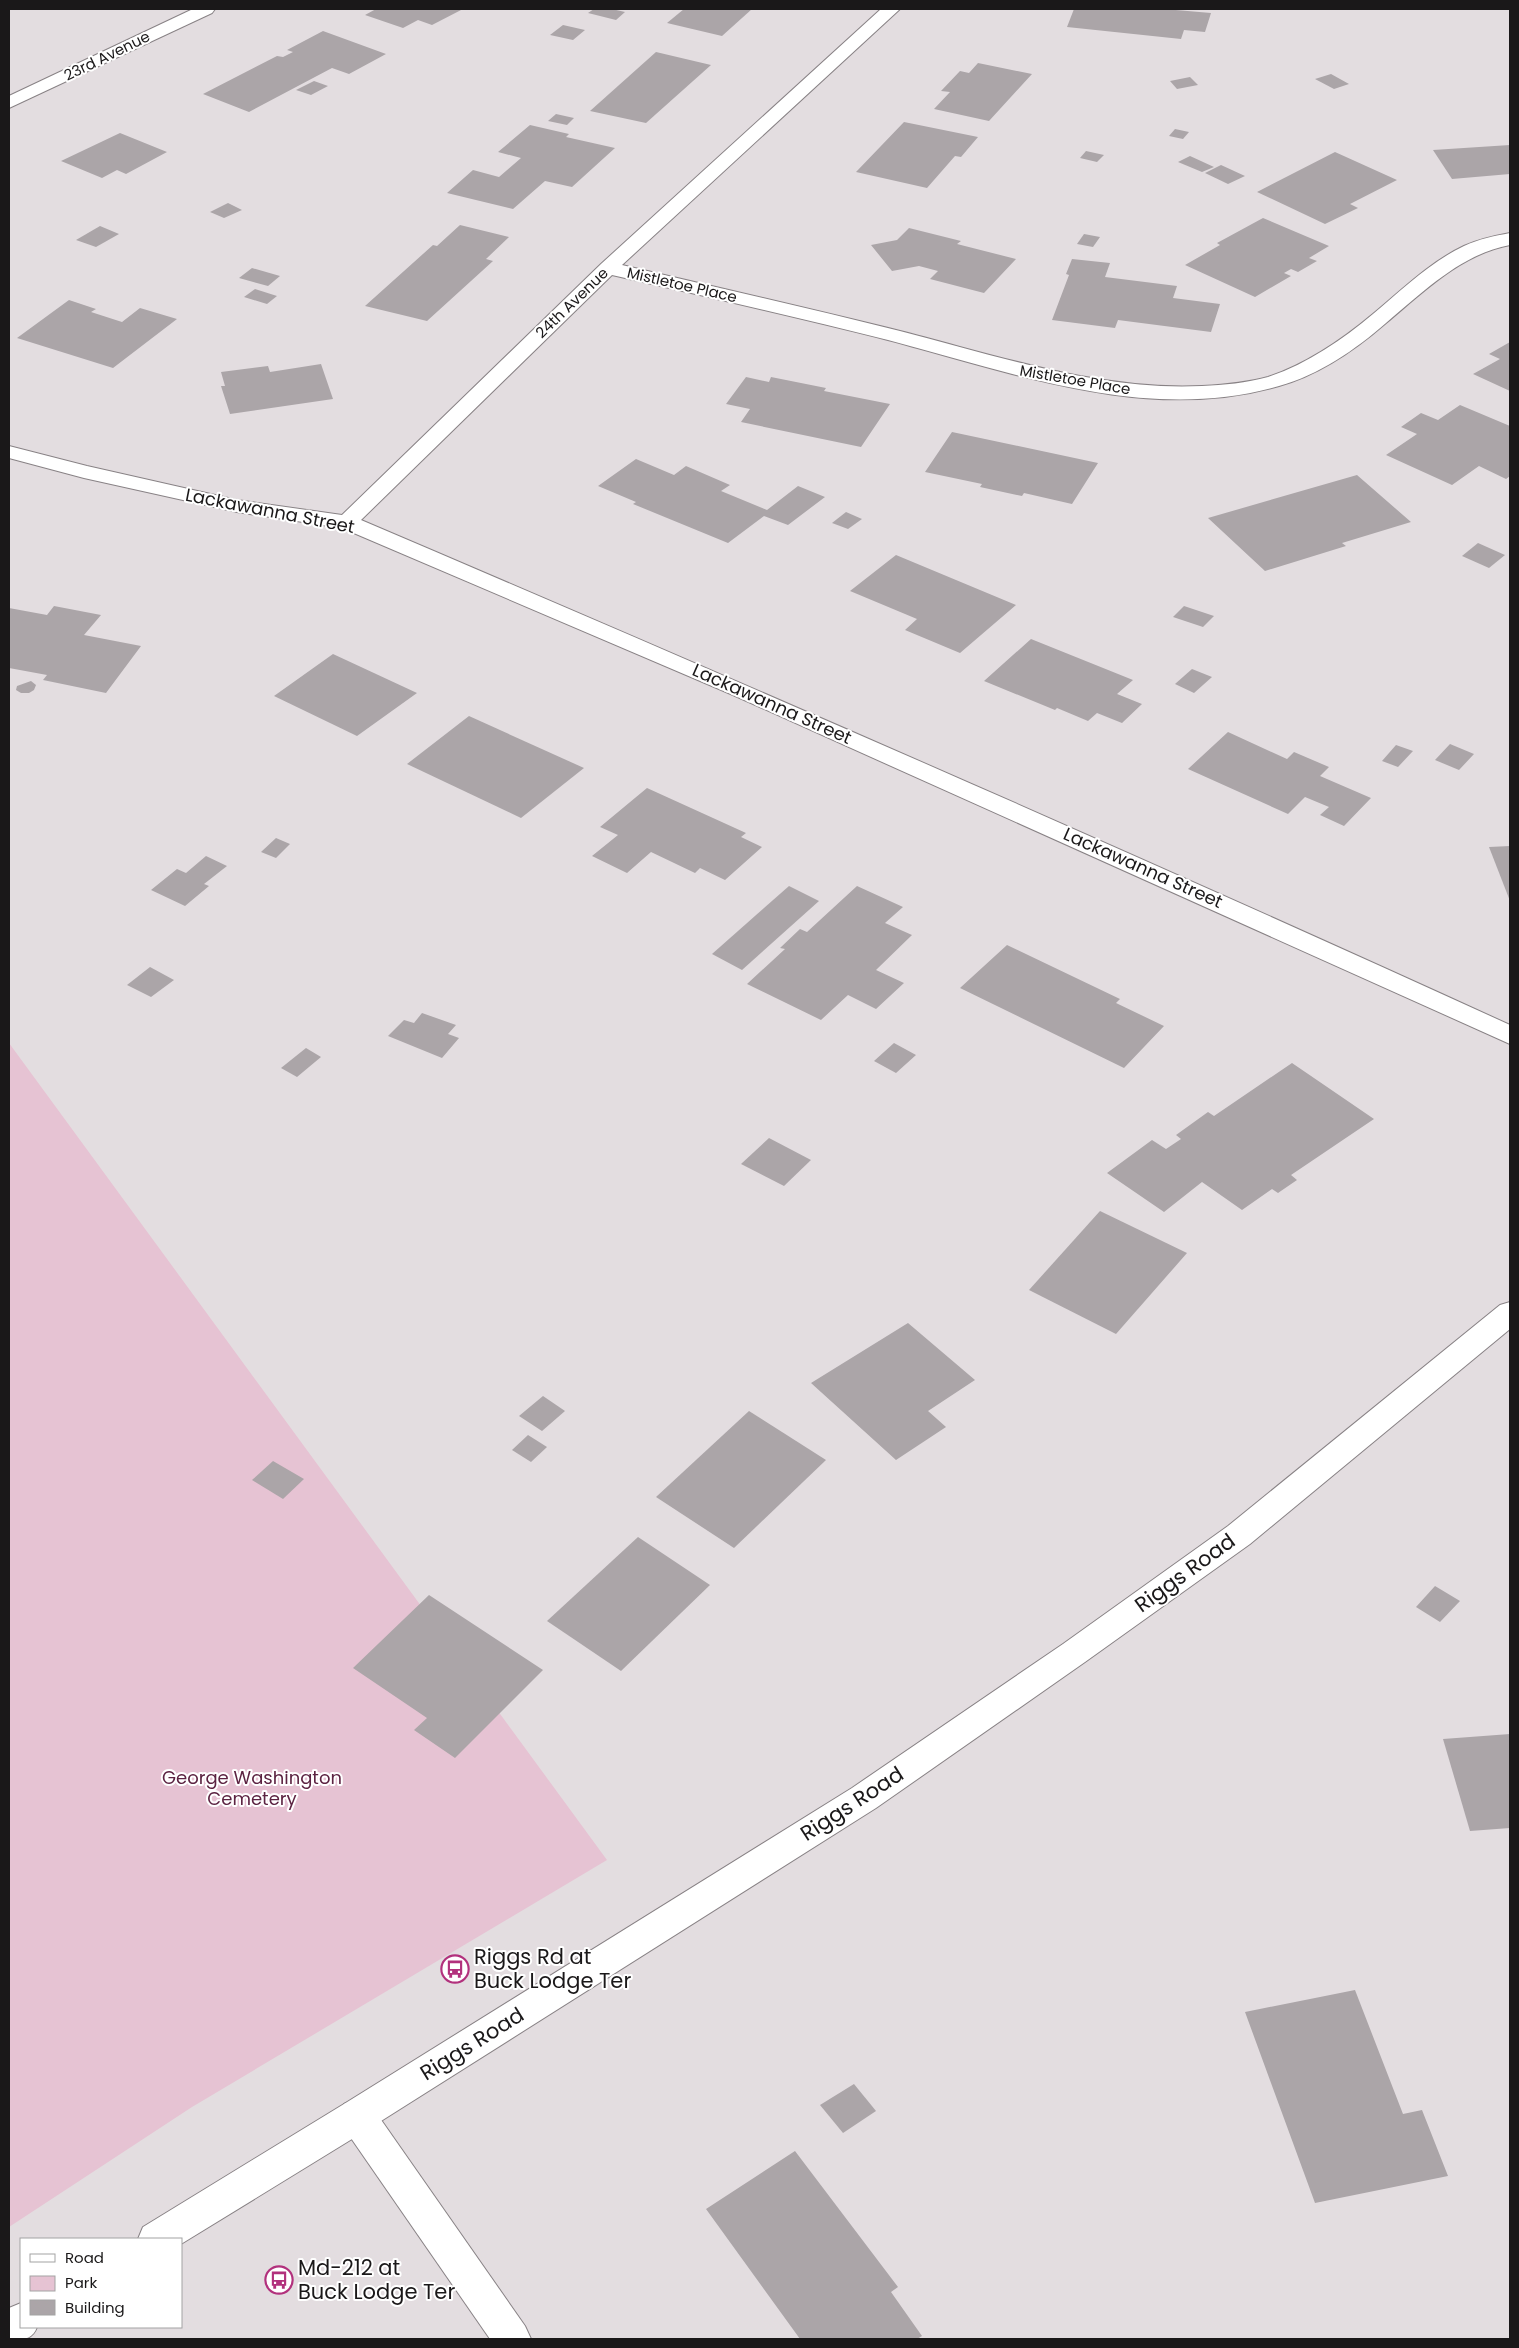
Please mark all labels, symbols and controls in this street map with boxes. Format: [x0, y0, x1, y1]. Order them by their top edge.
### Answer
street label: 23rd Avenue [60, 26, 153, 85]
street label: Mistletoe Place [625, 262, 739, 307]
street label: 24th Avenue [531, 263, 613, 343]
street label: Mistletoe Place [1018, 359, 1132, 400]
street label: Lackawanna Street [183, 482, 357, 539]
street label: Lackawanna Street [689, 657, 856, 750]
street label: Lackawanna Street [1060, 821, 1227, 914]
street label: Riggs Road [1129, 1526, 1241, 1619]
street label: Riggs Road [795, 1759, 909, 1848]
park label: George Washington Cemetery [162, 1765, 342, 1811]
place label: Riggs Rd at Buck Lodge Ter [474, 1942, 631, 1995]
bus stop icon: Riggs Rd at Buck Lodge Ter [440, 1954, 470, 1984]
street label: Riggs Road [414, 2000, 529, 2087]
legend [20, 2238, 182, 2328]
text: Road [65, 2247, 104, 2268]
place label: Md-212 at Buck Lodge Ter [298, 2253, 455, 2306]
bus stop icon: Md-212 at Buck Lodge Ter [264, 2265, 294, 2295]
text: Park [65, 2272, 97, 2293]
text: Building [65, 2297, 125, 2318]

